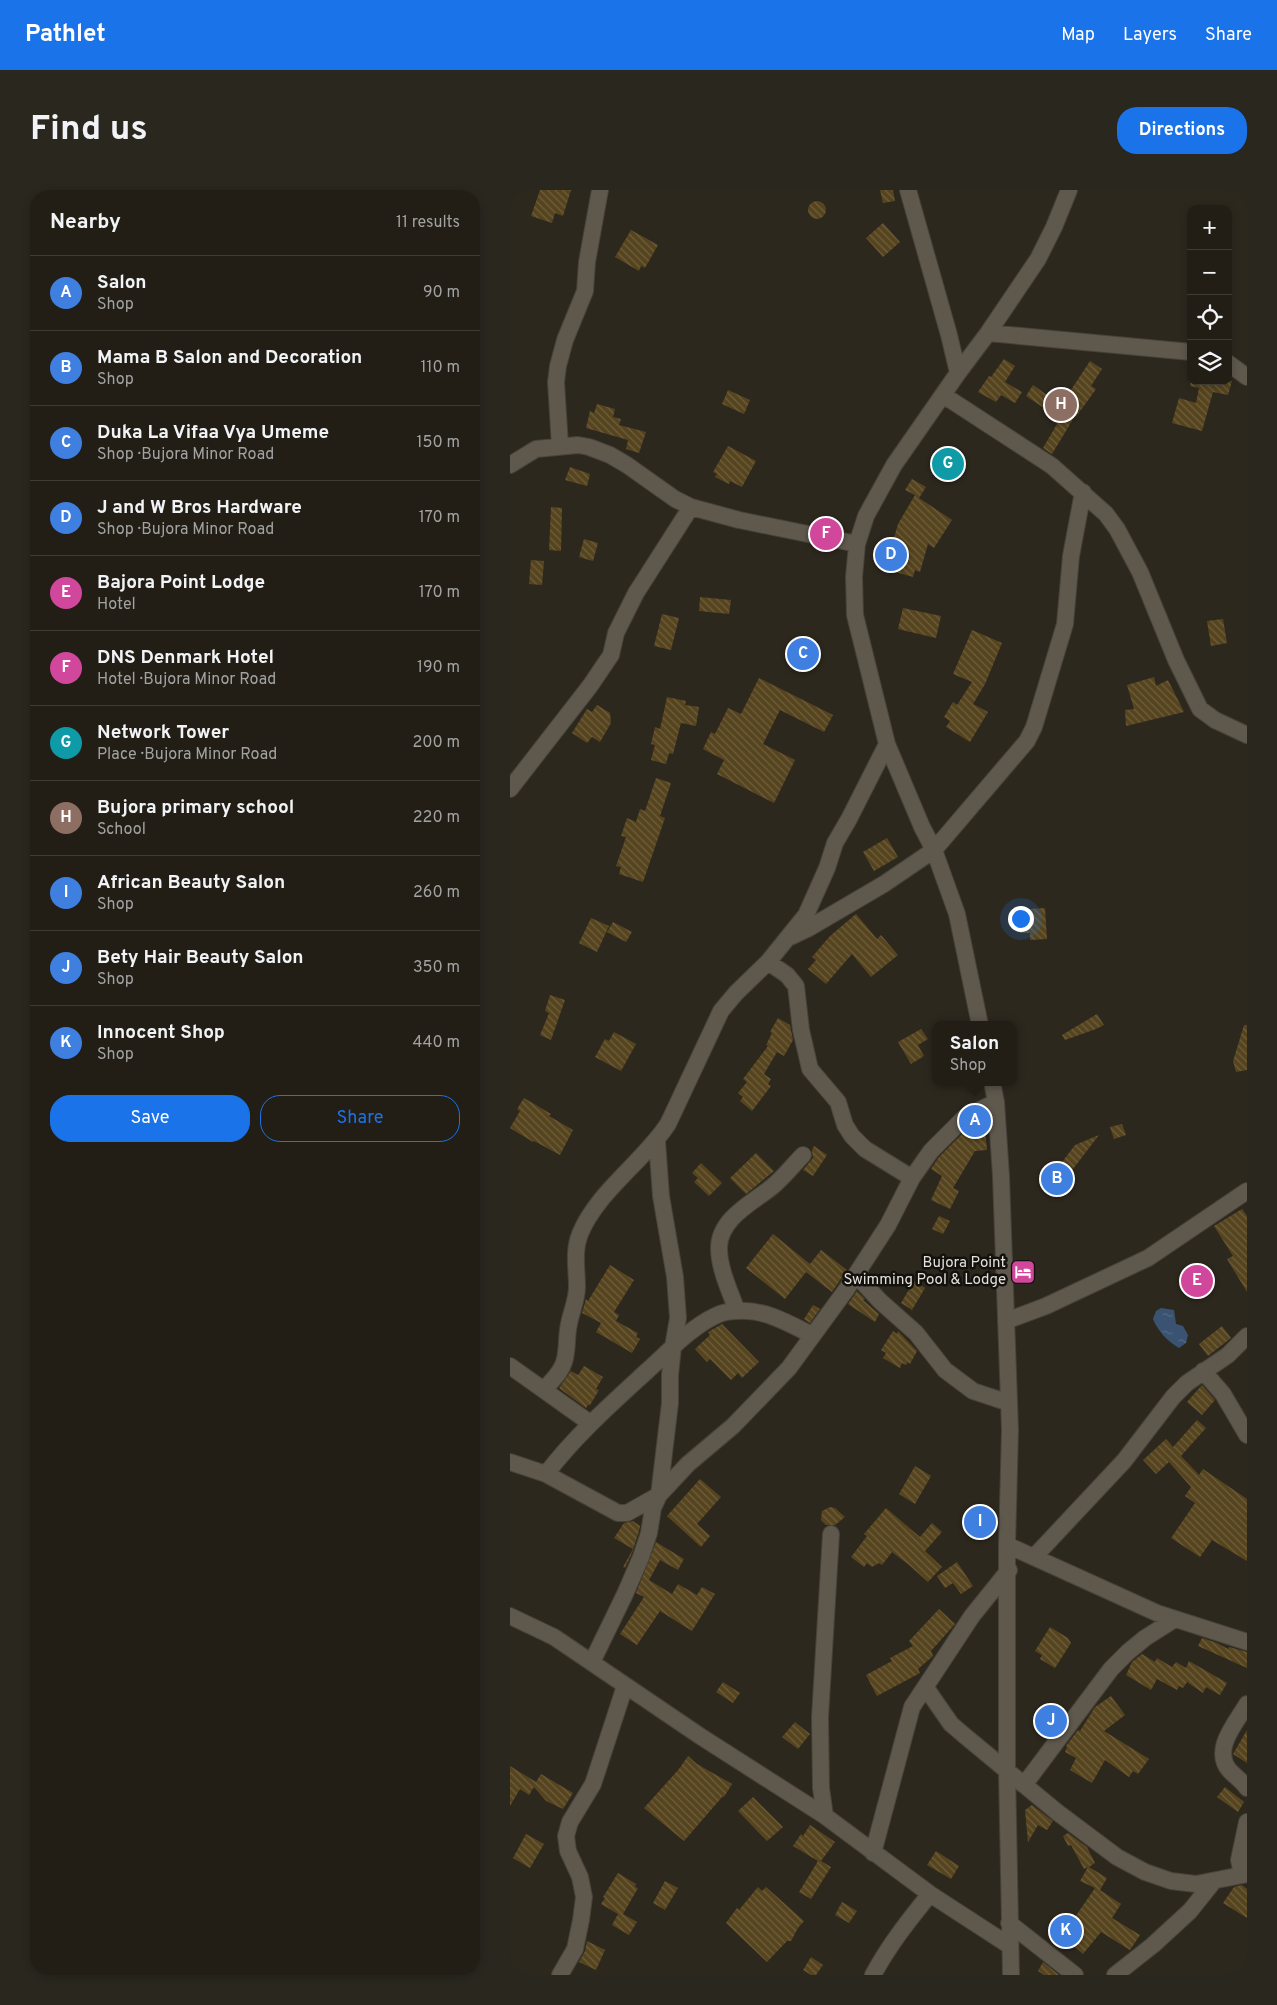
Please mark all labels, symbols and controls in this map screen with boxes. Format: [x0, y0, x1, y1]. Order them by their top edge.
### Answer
text: Pathlet [25, 20, 106, 50]
text: Map [1061, 24, 1095, 47]
text: Layers [1123, 24, 1177, 47]
text: Share [1205, 24, 1252, 47]
button: Directions [1117, 107, 1247, 154]
text: Find us [30, 108, 148, 152]
map controls [1187, 205, 1232, 385]
button: + [1187, 205, 1232, 250]
text: Nearby [50, 209, 121, 236]
text: 11 results [396, 213, 460, 233]
button: − [1187, 250, 1232, 295]
text: Salon [97, 271, 147, 295]
text: A [60, 283, 72, 303]
text: 90 m [423, 283, 460, 303]
text: Shop [97, 295, 134, 315]
button: locate [1187, 295, 1232, 340]
button: layers [1187, 340, 1232, 385]
text: Mama B Salon and Decoration [97, 346, 362, 370]
text: B [60, 358, 72, 378]
text: 110 m [420, 358, 460, 378]
text: Shop [97, 370, 134, 390]
pin: H [1045, 386, 1077, 424]
text: Duka La Vifaa Vya Umeme [97, 421, 329, 445]
text: C [61, 433, 71, 453]
text: 150 m [417, 433, 460, 453]
text: Shop · Bujora Minor Road [97, 445, 274, 465]
pin: G [932, 445, 964, 483]
text: J and W Bros Hardware [97, 496, 302, 520]
text: D [60, 508, 72, 528]
text: 170 m [419, 508, 460, 528]
pin: F [810, 515, 842, 553]
text: Shop · Bujora Minor Road [97, 520, 274, 540]
pin: D [875, 536, 907, 574]
text: Bajora Point Lodge [97, 571, 265, 595]
text: E [61, 583, 71, 603]
text: 170 m [419, 583, 460, 603]
text: Hotel [97, 595, 136, 615]
pin: C [787, 635, 819, 673]
text: DNS Denmark Hotel [97, 646, 274, 670]
text: F [61, 658, 71, 678]
text: 190 m [417, 658, 460, 678]
text: Hotel · Bujora Minor Road [97, 670, 276, 690]
text: Network Tower [97, 721, 229, 745]
text: G [61, 733, 71, 753]
text: 200 m [412, 733, 460, 753]
text: Place · Bujora Minor Road [97, 745, 277, 765]
text: Bujora primary school [97, 796, 294, 820]
text: H [60, 808, 72, 828]
text: 220 m [413, 808, 460, 828]
text: School [97, 820, 146, 840]
text: African Beauty Salon [97, 871, 285, 895]
text: I [64, 883, 68, 903]
text: 260 m [413, 883, 460, 903]
text: Shop [97, 895, 134, 915]
your location [1008, 906, 1034, 932]
text: Bety Hair Beauty Salon [97, 946, 304, 970]
text: J [62, 958, 70, 978]
text: 350 m [413, 958, 460, 978]
text: Shop [97, 970, 134, 990]
text: Innocent Shop [97, 1021, 225, 1045]
popup [932, 1021, 1017, 1086]
text: Salon [950, 1032, 999, 1056]
text: K [60, 1033, 72, 1053]
text: 440 m [413, 1033, 460, 1053]
text: Shop [97, 1045, 134, 1065]
text: Shop [950, 1056, 986, 1076]
button: Save [50, 1095, 250, 1142]
button: Share [260, 1095, 460, 1142]
pin: A [959, 1102, 991, 1140]
pin: B [1041, 1160, 1073, 1198]
place label: Bujora Point Swimming Pool & Lodge [843, 1254, 1006, 1290]
hotel icon: Bujora Point Swimming Pool & Lodge [1010, 1259, 1036, 1285]
pin: E [1181, 1262, 1213, 1300]
pin: I [964, 1503, 996, 1541]
pin: J [1035, 1702, 1067, 1740]
pin: K [1050, 1912, 1082, 1950]

